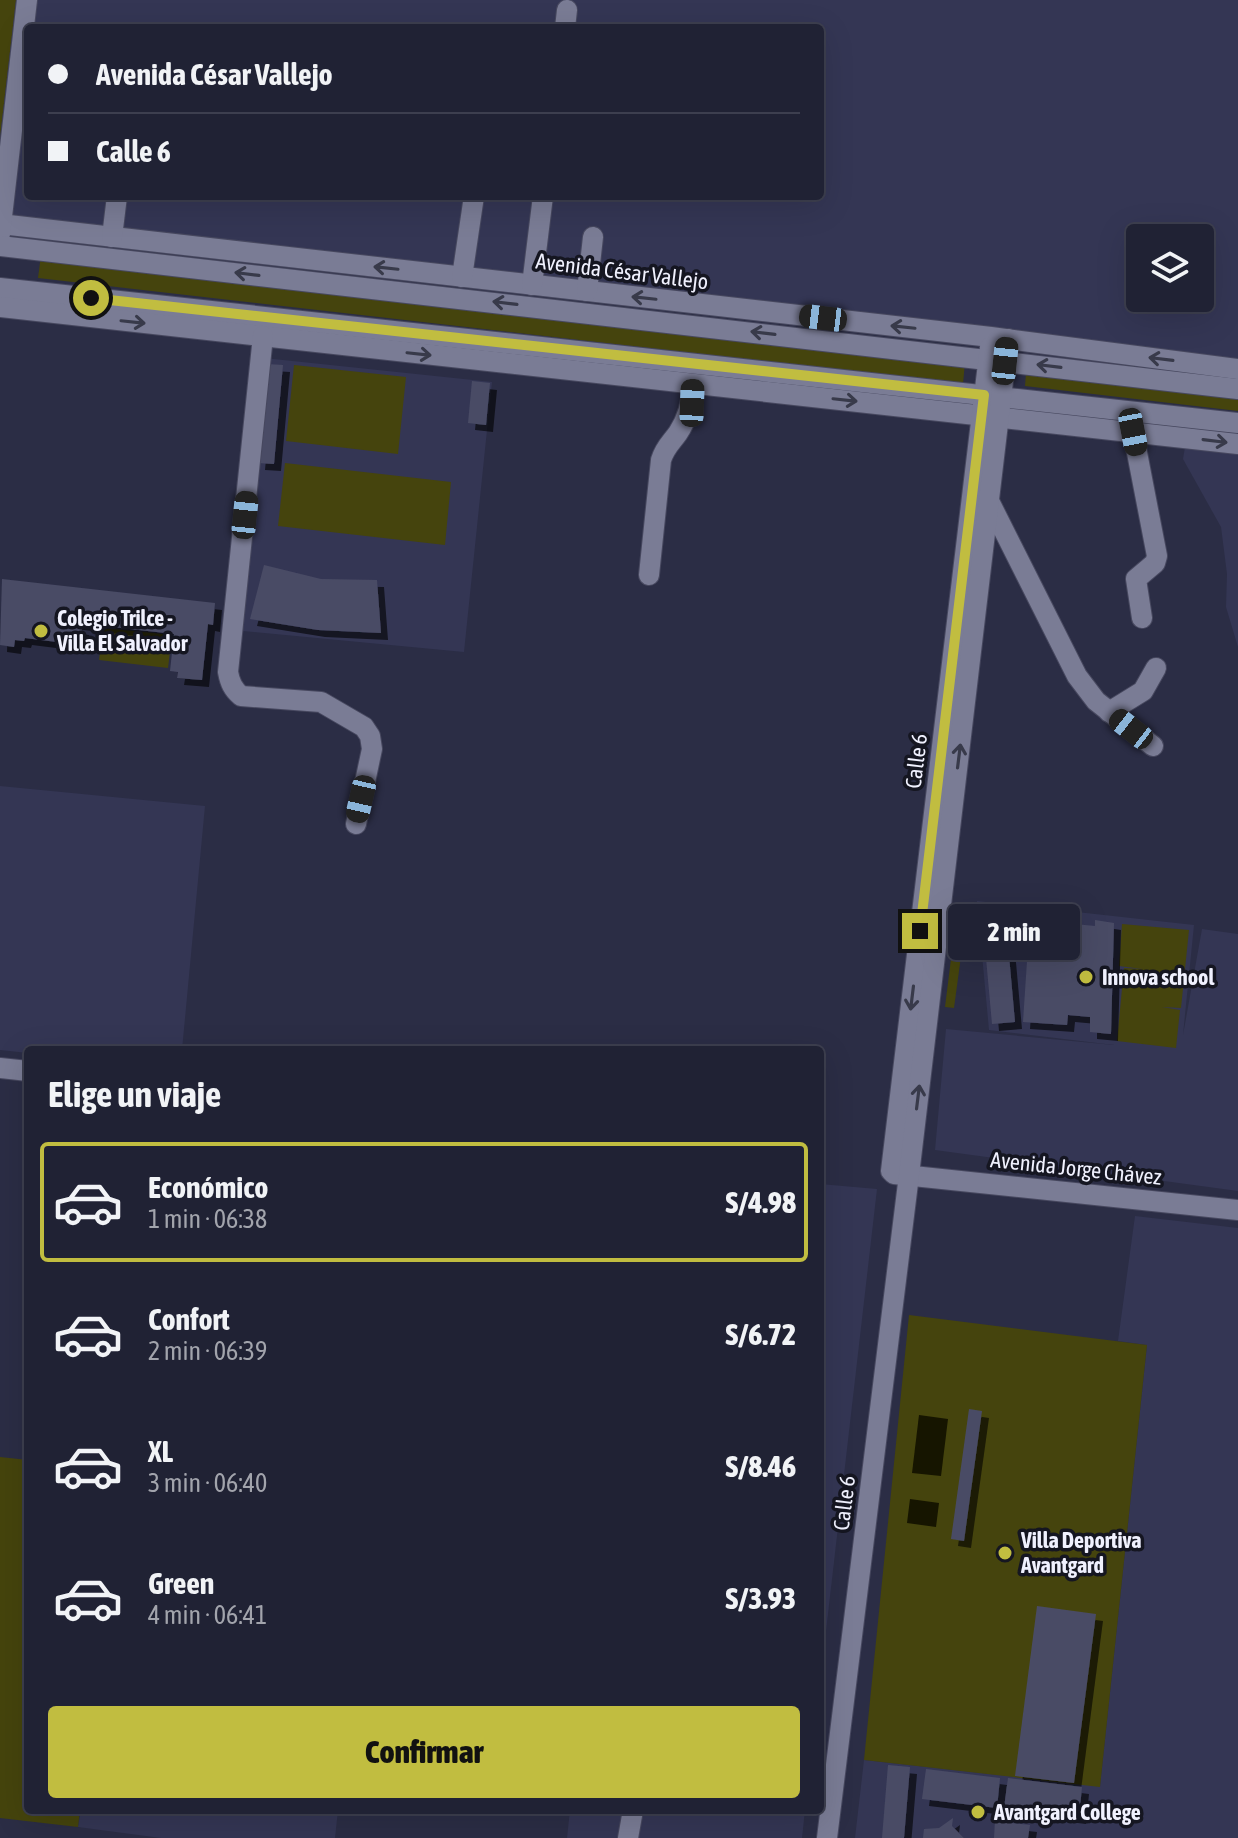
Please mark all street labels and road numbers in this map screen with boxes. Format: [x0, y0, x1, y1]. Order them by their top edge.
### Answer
street label: Avenida César Vallejo [534, 248, 710, 294]
street label: Calle 6 [900, 732, 932, 790]
street label: Avenida Jorge Chávez [989, 1146, 1163, 1190]
street label: Calle 6 [828, 1474, 860, 1532]

